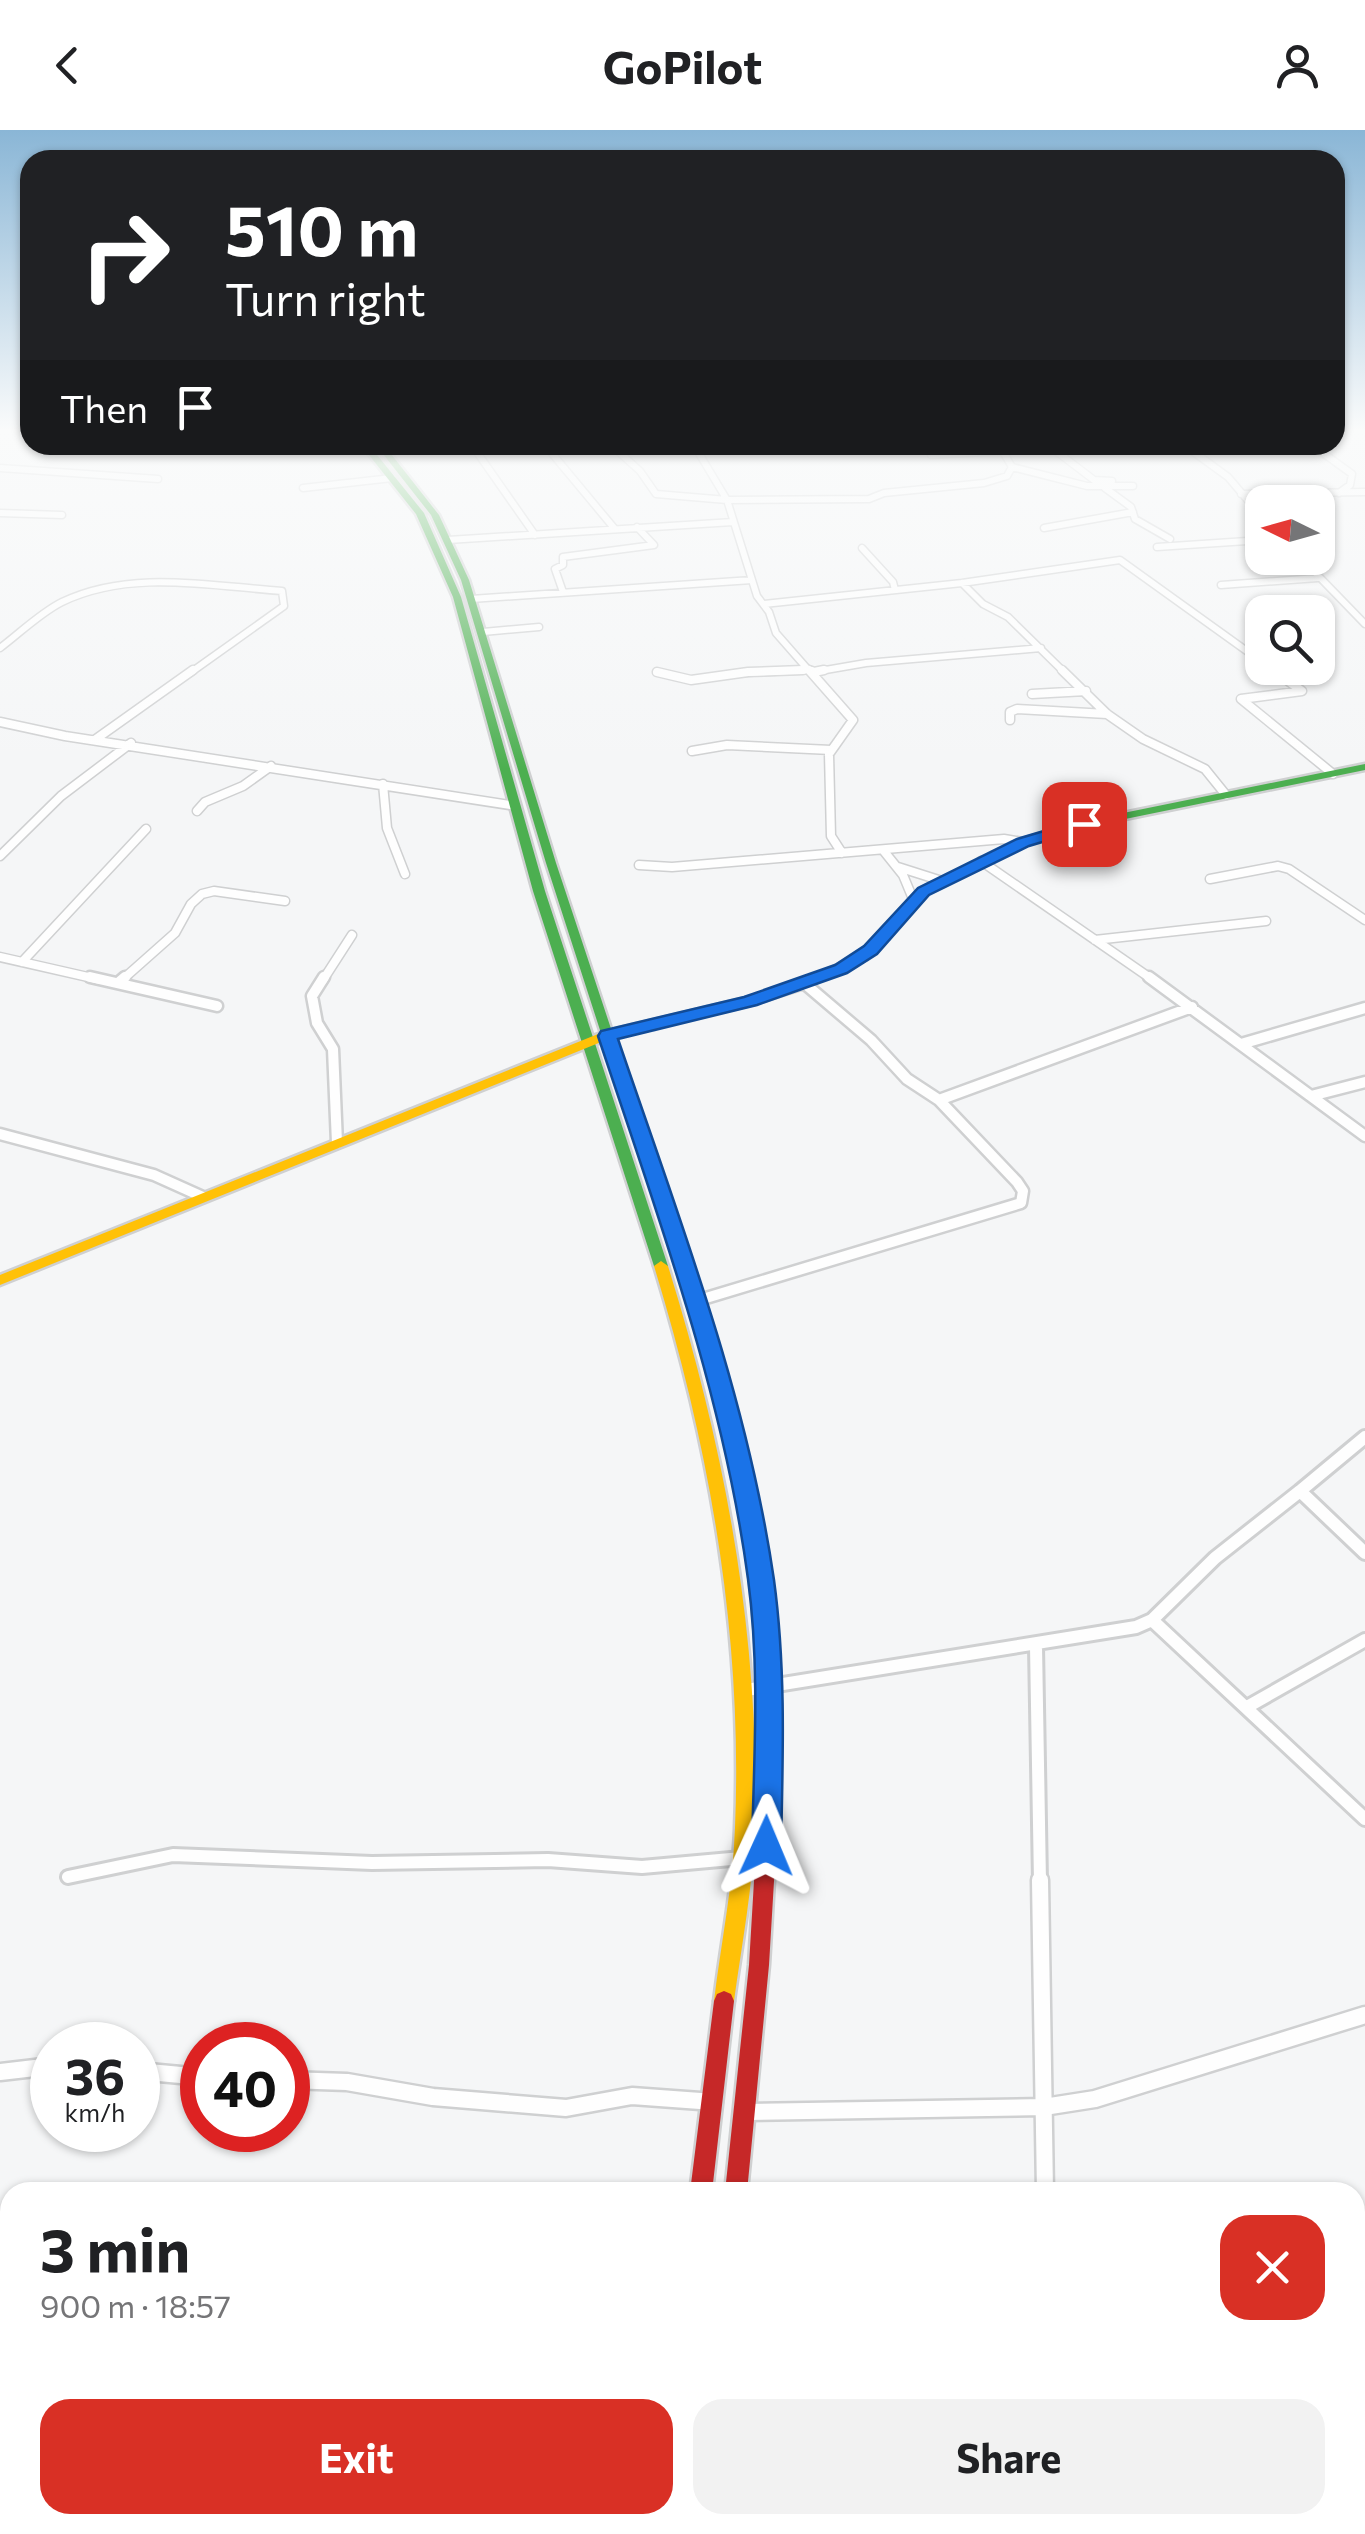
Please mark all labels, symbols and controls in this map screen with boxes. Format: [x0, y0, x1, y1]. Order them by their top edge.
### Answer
icon: back [40, 38, 95, 93]
text: GoPilot [603, 38, 762, 93]
icon: person [1270, 38, 1325, 93]
text: 510 m [225, 185, 418, 270]
icon: right [60, 190, 190, 320]
text: Turn right [225, 270, 426, 325]
icon: arrive [168, 380, 223, 435]
text: Then [60, 384, 148, 431]
north arrow [1245, 485, 1335, 575]
map controls [1245, 485, 1335, 685]
button: search [1245, 595, 1335, 685]
pin [1042, 782, 1127, 867]
icon: arrive [1057, 797, 1112, 852]
position arrow [714, 1794, 818, 1898]
speed limit sign: 40 [180, 2022, 310, 2152]
text: 36 [65, 2044, 125, 2105]
text: km/h [65, 2097, 125, 2127]
text: 3 min [40, 2211, 190, 2284]
button: close [1220, 2215, 1325, 2320]
text: 900 m · 18:57 [40, 2285, 231, 2325]
button: Exit [40, 2399, 673, 2514]
button: Share [693, 2399, 1325, 2514]

